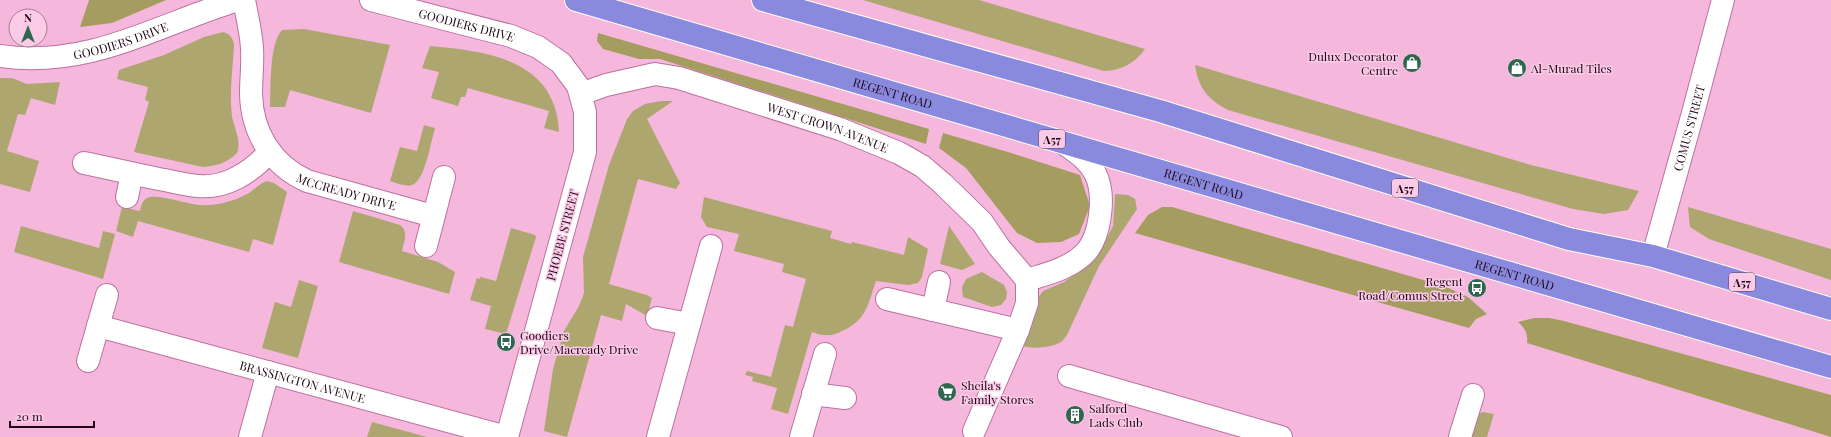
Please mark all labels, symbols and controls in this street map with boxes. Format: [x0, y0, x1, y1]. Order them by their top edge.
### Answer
street label: GOODIERS DRIVE [417, 5, 518, 45]
north arrow [8, 8, 48, 48]
text: N [24, 10, 32, 25]
street label: GOODIERS DRIVE [72, 18, 170, 63]
place label: Dulux Decorator Centre [1308, 48, 1399, 78]
shop icon: Dulux Decorator Centre [1401, 52, 1423, 74]
shop icon: Al-Murad Tiles [1506, 57, 1528, 79]
place label: Al-Murad Tiles [1530, 60, 1612, 76]
street label: REGENT ROAD [851, 73, 935, 112]
street label: COMUS STREET [1669, 82, 1708, 173]
street label: WEST CROWN AVENUE [764, 98, 891, 156]
road number: A57 [1039, 130, 1065, 148]
street label: REGENT ROAD [1162, 164, 1246, 203]
street label: MCCREADY DRIVE [294, 169, 398, 213]
road number: A57 [1392, 179, 1418, 197]
street label: PHOEBE STREET [542, 187, 582, 282]
street label: REGENT ROAD [1473, 255, 1557, 294]
place label: Regent Road/Comus Street [1358, 273, 1464, 303]
road number: A57 [1729, 273, 1755, 291]
bus stop icon: Regent Road/Comus Street [1466, 277, 1488, 299]
place label: Goodiers Drive/Macready Drive [520, 327, 638, 357]
bus stop icon: Goodiers Drive/Macready Drive [495, 331, 517, 353]
street label: BRASSINGTON AVENUE [238, 357, 367, 406]
place label: Sheila's Family Stores [961, 377, 1034, 407]
supermarket icon: Sheila's Family Stores [936, 381, 958, 403]
place label: Salford Lads Club [1089, 400, 1143, 430]
scale bar [10, 403, 94, 429]
building icon: Salford Lads Club [1064, 404, 1086, 426]
text: 20 m [16, 408, 43, 424]

